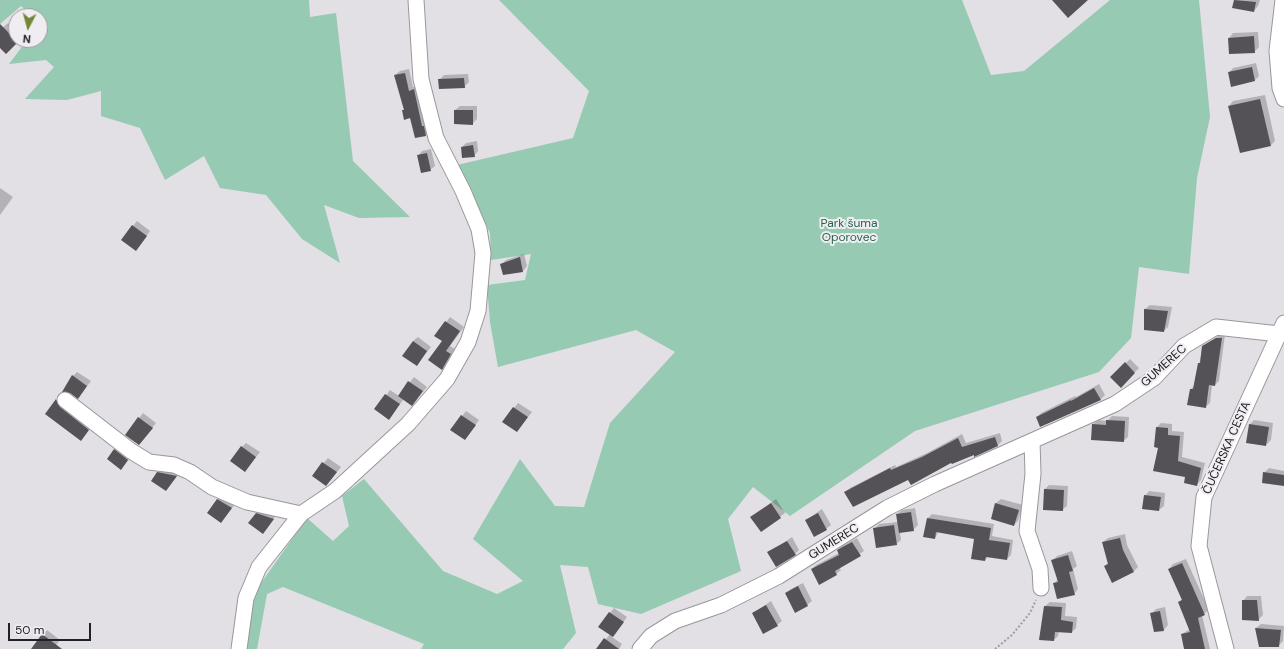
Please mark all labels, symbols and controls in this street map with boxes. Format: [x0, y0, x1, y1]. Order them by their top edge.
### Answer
north arrow [8, 8, 48, 48]
text: N [22, 32, 32, 46]
park label: Park šuma Oporovec [820, 217, 878, 245]
street label: GUMEREC [1138, 342, 1190, 390]
street label: ČUČERSKA CESTA [1200, 399, 1254, 497]
street label: GUMEREC [806, 521, 862, 563]
scale bar [10, 615, 93, 641]
text: 50 m [15, 622, 44, 638]

